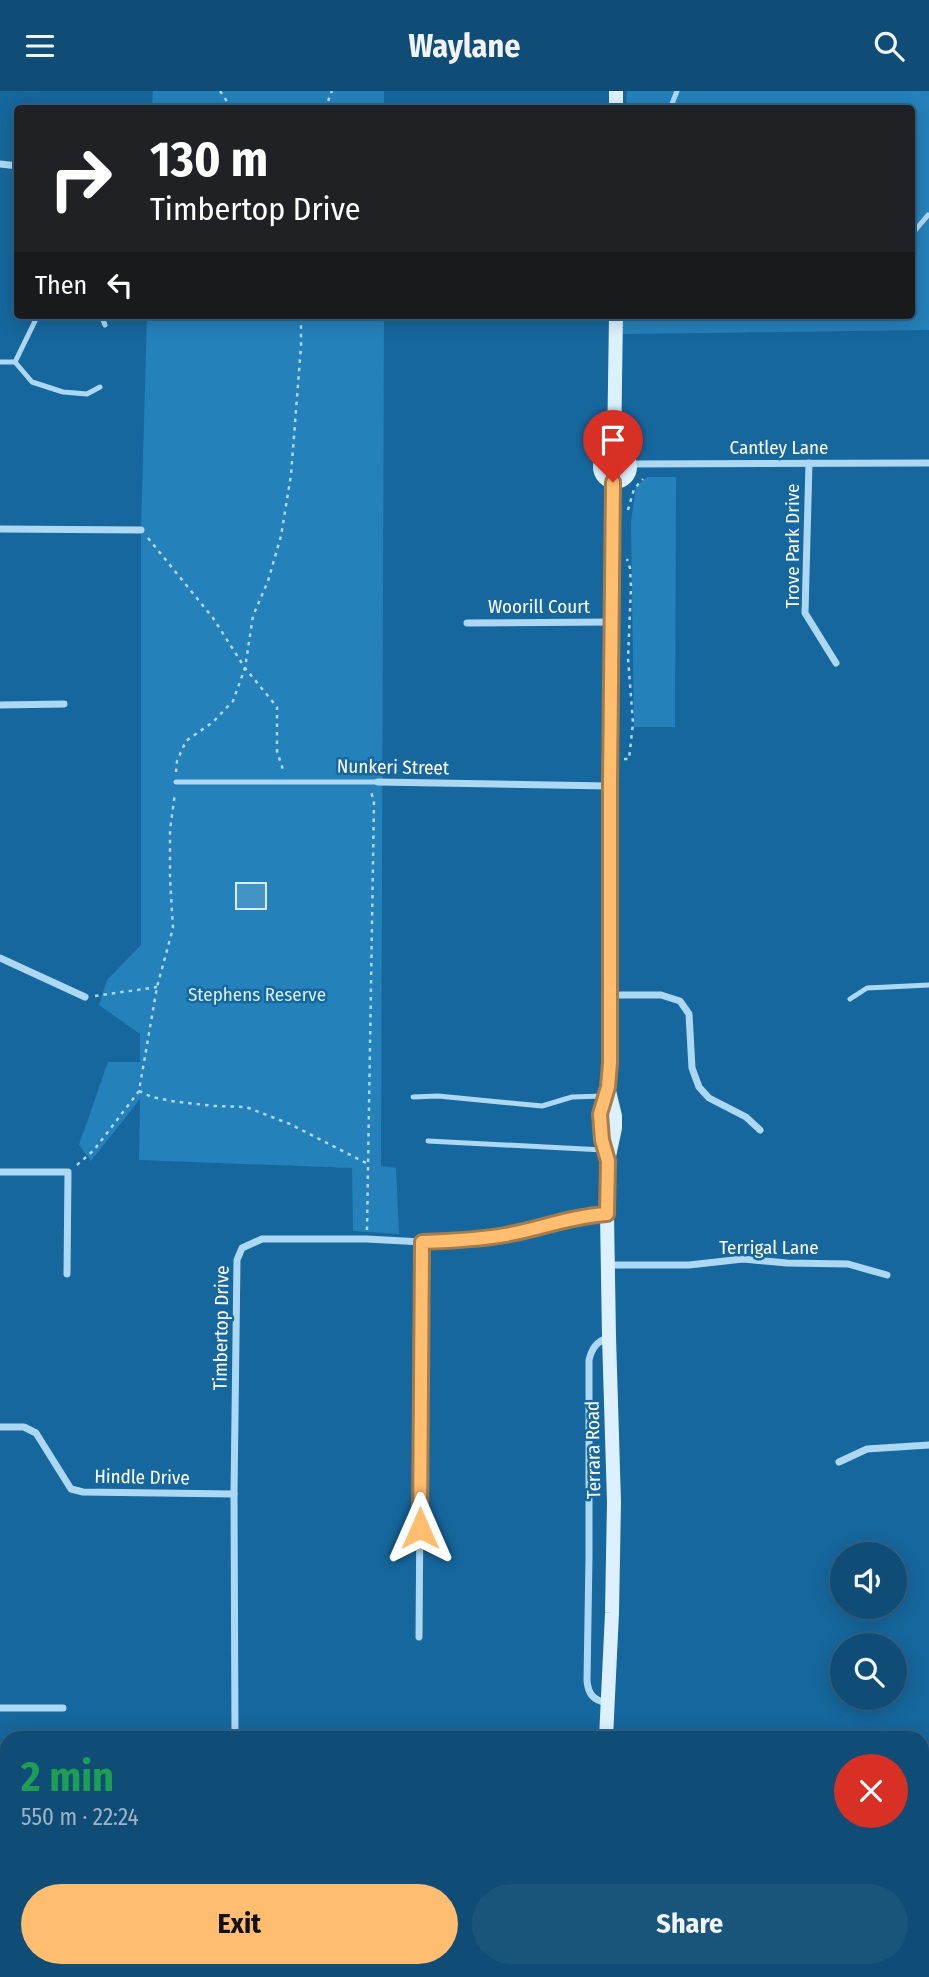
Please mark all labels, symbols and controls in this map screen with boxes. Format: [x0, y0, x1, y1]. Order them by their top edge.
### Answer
icon: menu [21, 27, 59, 65]
text: Waylane [409, 27, 520, 65]
icon: search [870, 27, 908, 65]
text: 130 m [150, 130, 268, 189]
icon: right [35, 133, 126, 224]
text: Timbertop Drive [150, 190, 361, 228]
icon: left [101, 266, 139, 304]
text: Then [35, 270, 87, 301]
pin [583, 410, 643, 482]
icon: arrive [594, 421, 632, 459]
street label: Cantley Lane [730, 436, 828, 459]
street label: Trove Park Drive [781, 484, 804, 608]
street label: Woorill Court [488, 595, 591, 618]
street label: Nunkeri Street [337, 755, 450, 779]
park label: Stephens Reserve [188, 983, 326, 1006]
street label: Terrigal Lane [719, 1236, 819, 1259]
street label: Timbertop Drive [208, 1265, 234, 1391]
street label: Terrara Road [581, 1401, 605, 1499]
street label: Hindle Drive [94, 1465, 190, 1489]
position arrow [383, 1491, 457, 1565]
map controls [830, 1542, 907, 1710]
button: sound [830, 1542, 907, 1619]
button: search [830, 1633, 907, 1710]
text: 2 min [21, 1752, 114, 1802]
button: close [834, 1754, 908, 1828]
text: 550 m · 22:24 [21, 1803, 139, 1831]
button: Exit [21, 1884, 458, 1964]
button: Share [472, 1884, 908, 1964]

